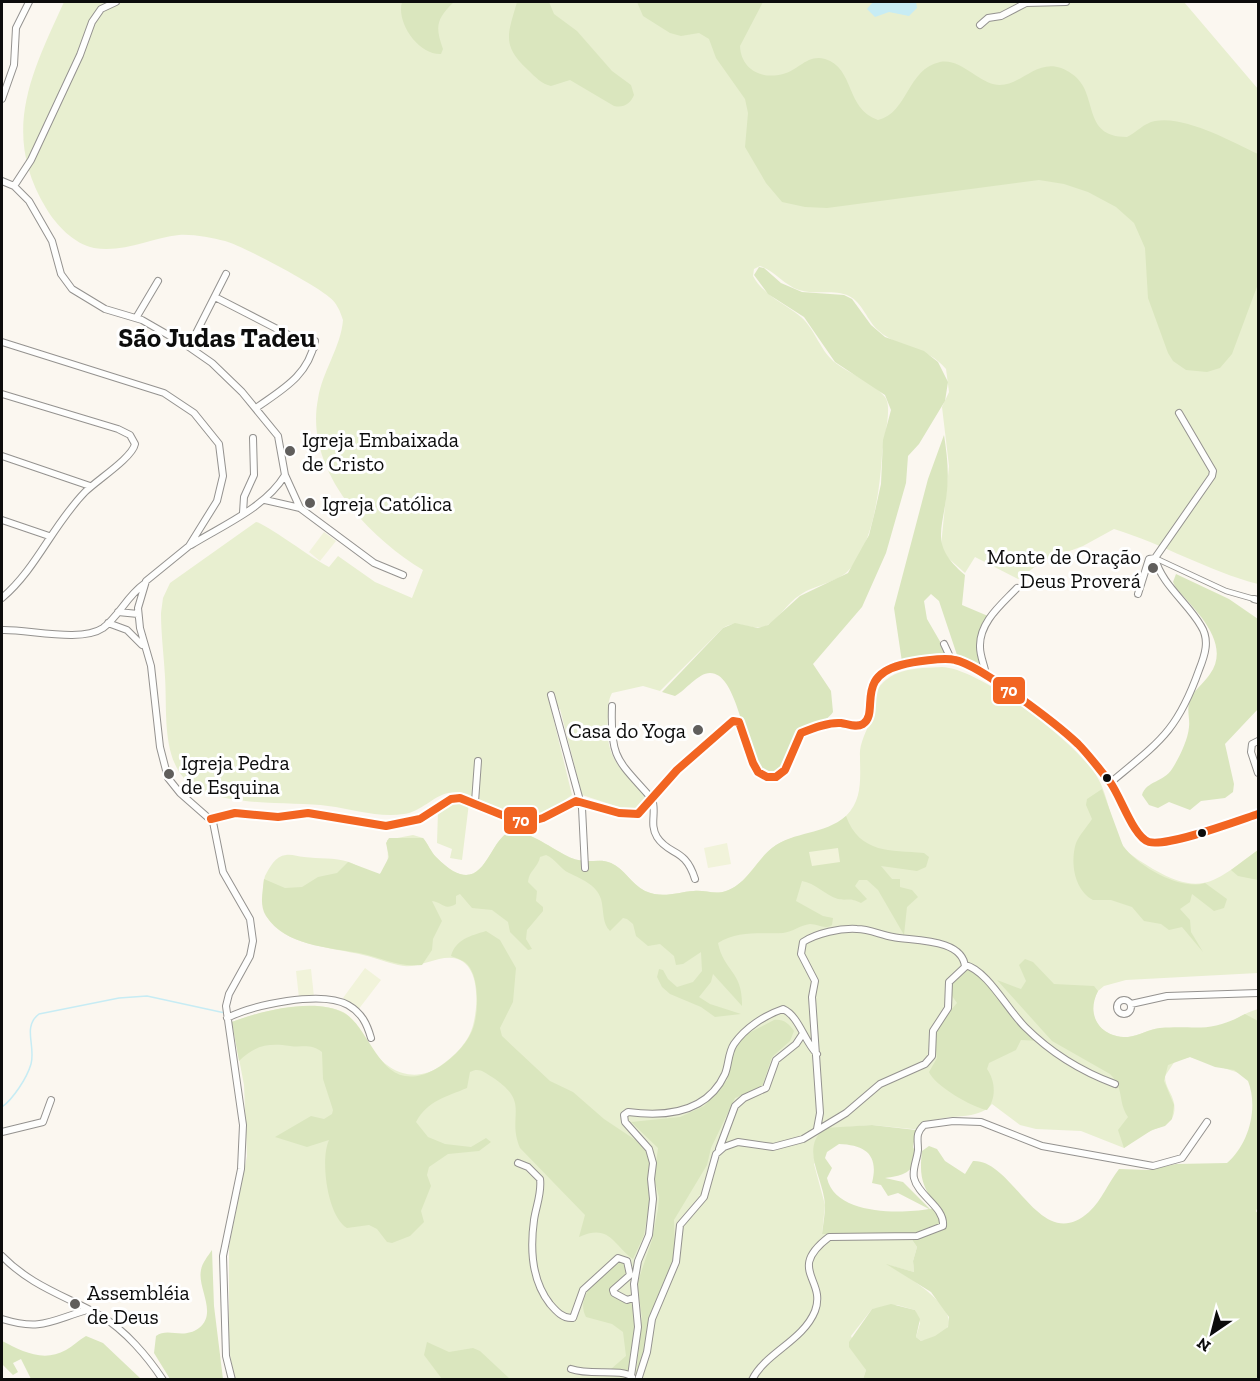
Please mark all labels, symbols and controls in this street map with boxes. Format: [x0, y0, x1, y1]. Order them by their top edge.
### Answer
district label: São Judas Tadeu [118, 322, 316, 354]
place label: Igreja Embaixada de Cristo [302, 427, 459, 476]
marker: Igreja Embaixada de Cristo [283, 444, 297, 458]
place label: Igreja Católica [322, 491, 452, 517]
marker: Igreja Católica [303, 496, 317, 510]
place label: Monte de Oração Deus Proverá [987, 544, 1141, 593]
marker: Monte de Oração Deus Proverá [1146, 561, 1160, 575]
line badge: 70 [992, 676, 1026, 705]
text: 70 [1000, 681, 1018, 700]
place label: Casa do Yoga [568, 718, 686, 743]
marker: Casa do Yoga [691, 723, 705, 737]
place label: Igreja Pedra de Esquina [181, 750, 290, 799]
marker: Igreja Pedra de Esquina [162, 767, 176, 781]
unlabelled marker [1101, 772, 1113, 784]
line badge: 70 [503, 806, 538, 835]
text: 70 [512, 811, 530, 830]
unlabelled marker [1196, 827, 1208, 839]
place label: Assembléia de Deus [87, 1280, 190, 1329]
marker: Assembléia de Deus [68, 1297, 82, 1311]
north arrow [1182, 1303, 1242, 1363]
text: N [1193, 1334, 1214, 1356]

